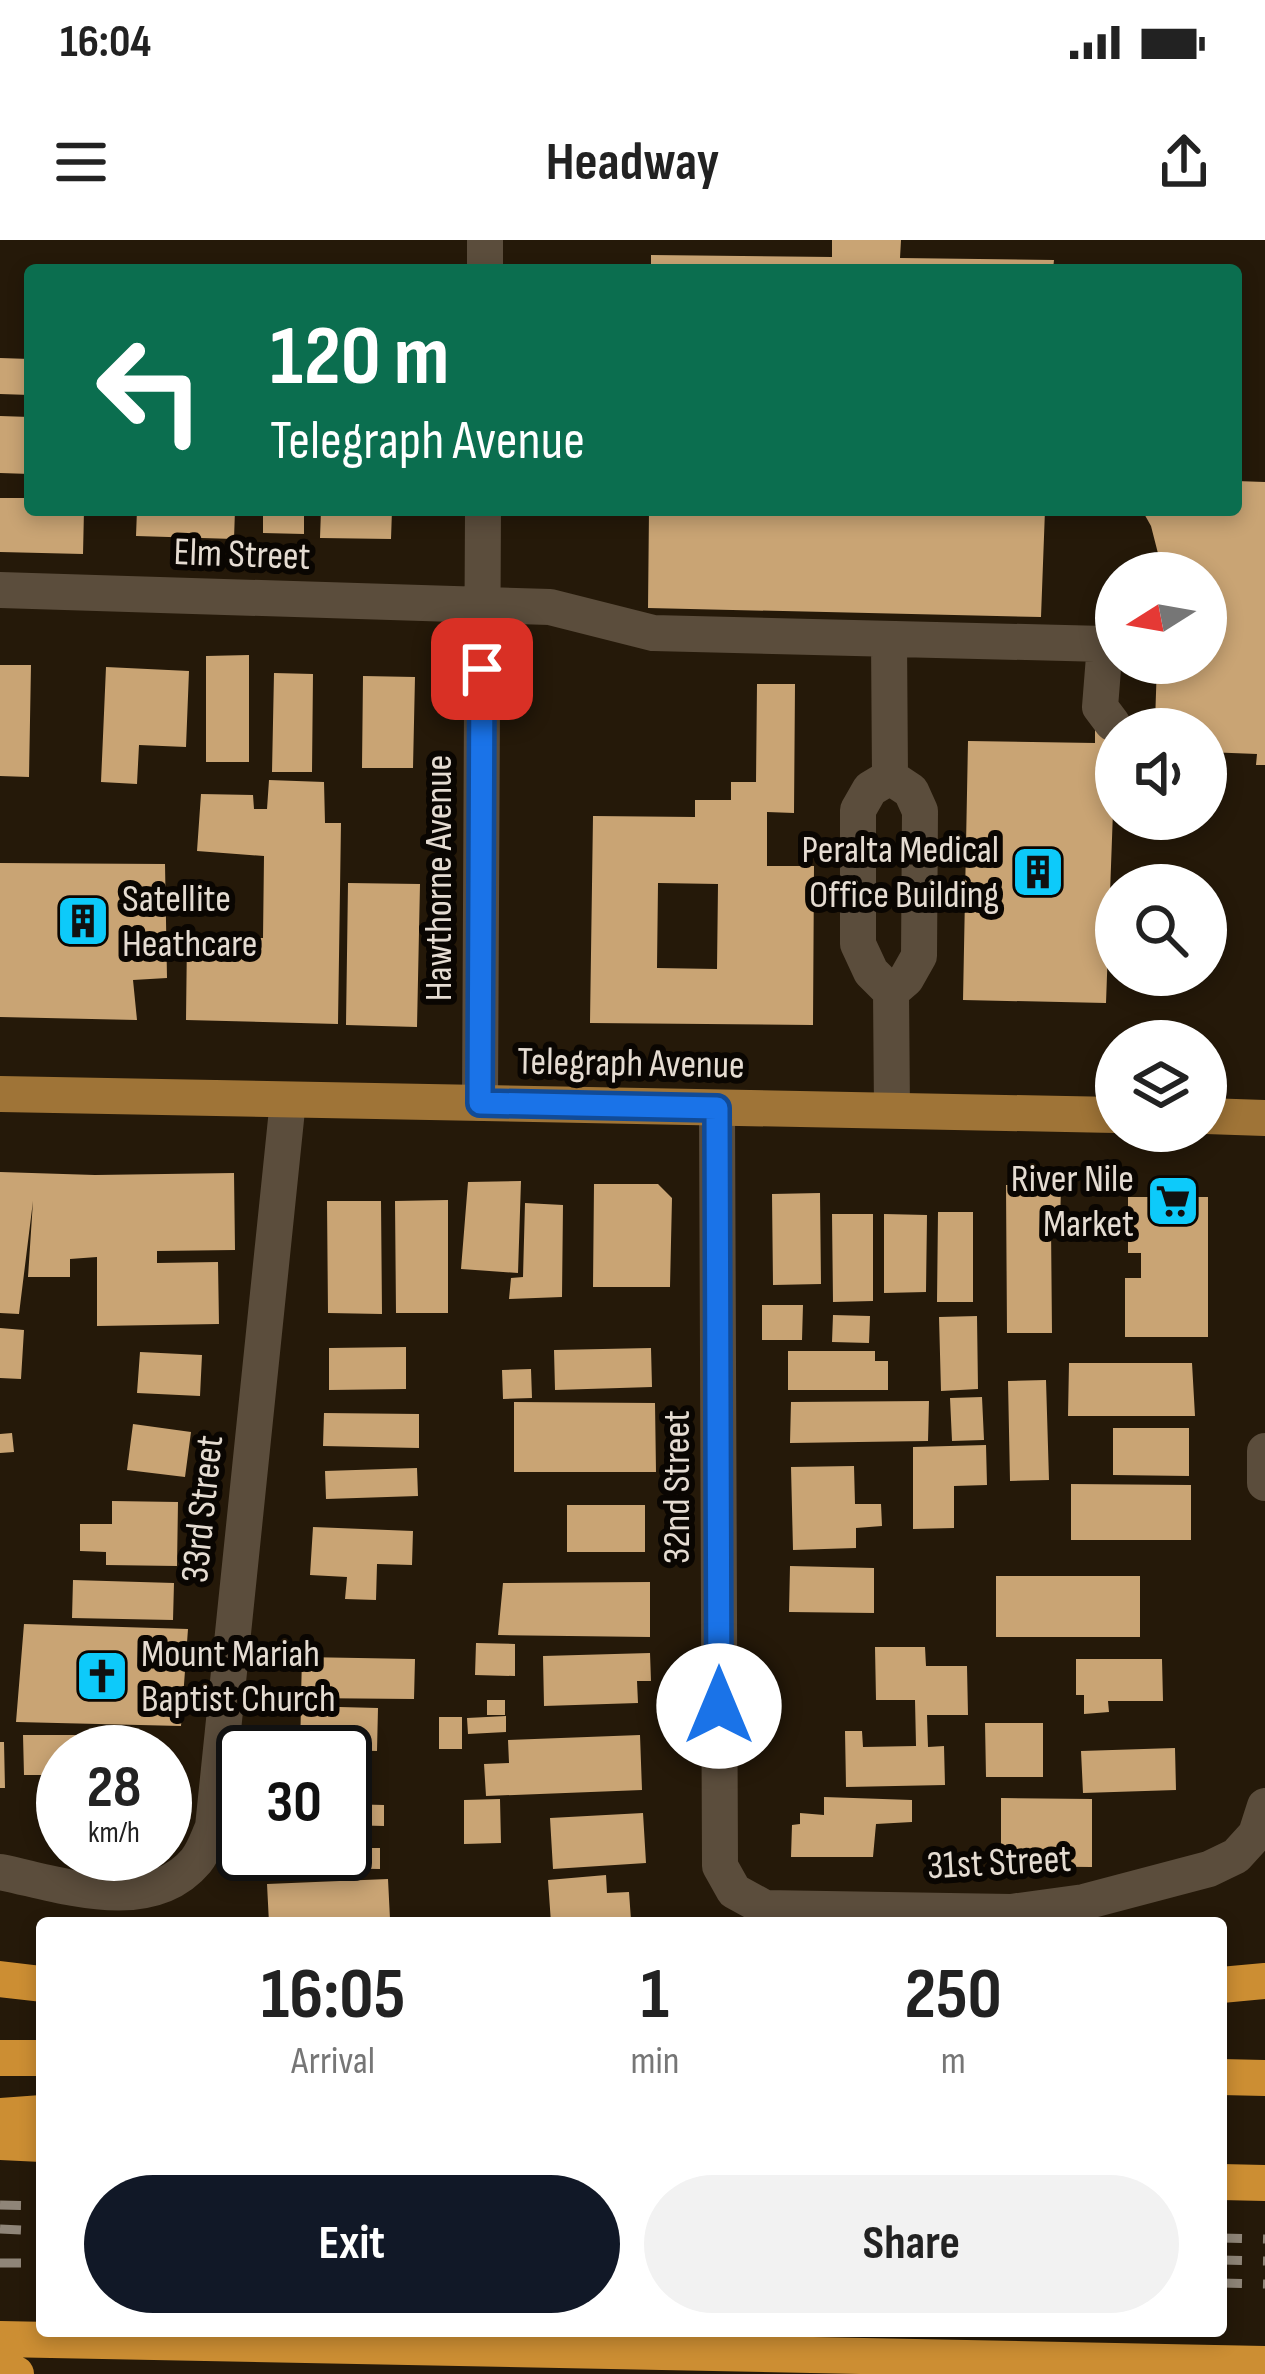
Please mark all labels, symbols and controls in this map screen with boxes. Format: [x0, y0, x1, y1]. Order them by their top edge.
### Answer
text: 16:04 [60, 15, 151, 70]
icon: menu [48, 129, 114, 195]
icon: share [1151, 129, 1217, 195]
text: Headway [546, 130, 719, 195]
text: 120 m [270, 307, 449, 408]
icon: left [72, 312, 228, 468]
text: Telegraph Avenue [270, 409, 585, 474]
street label: Elm Street [173, 529, 311, 581]
north arrow [1095, 552, 1227, 684]
map controls [1095, 552, 1227, 1152]
pin [431, 618, 533, 720]
icon: arrive [449, 636, 515, 702]
button: sound [1095, 708, 1227, 840]
street label: Hawthorne Avenue [416, 755, 463, 1001]
place label: Peralta Medical Office Building [801, 827, 999, 919]
building icon: Peralta Medical Office Building [1010, 844, 1066, 900]
button: search [1095, 864, 1227, 996]
place label: Satellite Heathcare [122, 876, 257, 968]
building icon: Satellite Heathcare [55, 893, 111, 949]
button: layers [1095, 1020, 1227, 1152]
street label: Telegraph Avenue [517, 1039, 745, 1089]
place label: River Nile Market [1011, 1156, 1134, 1248]
supermarket icon: River Nile Market [1145, 1173, 1201, 1229]
street label: 32nd Street [654, 1410, 701, 1564]
street label: 33rd Street [172, 1433, 234, 1585]
place label: Mount Mariah Baptist Church [141, 1631, 336, 1723]
position arrow [656, 1643, 782, 1769]
church icon: Mount Mariah Baptist Church [74, 1648, 130, 1704]
speed limit sign: 30 [216, 1725, 372, 1881]
text: 28 [87, 1752, 141, 1824]
text: km/h [88, 1815, 140, 1851]
street label: 31st Street [926, 1836, 1072, 1890]
text: 16:05 [261, 1952, 405, 2039]
text: 1 [641, 1952, 669, 2039]
text: 250 [904, 1952, 1002, 2039]
text: Arrival [291, 2038, 375, 2085]
text: min [630, 2038, 679, 2085]
text: m [941, 2038, 966, 2085]
button: Exit [84, 2175, 620, 2313]
button: Share [644, 2175, 1179, 2313]

